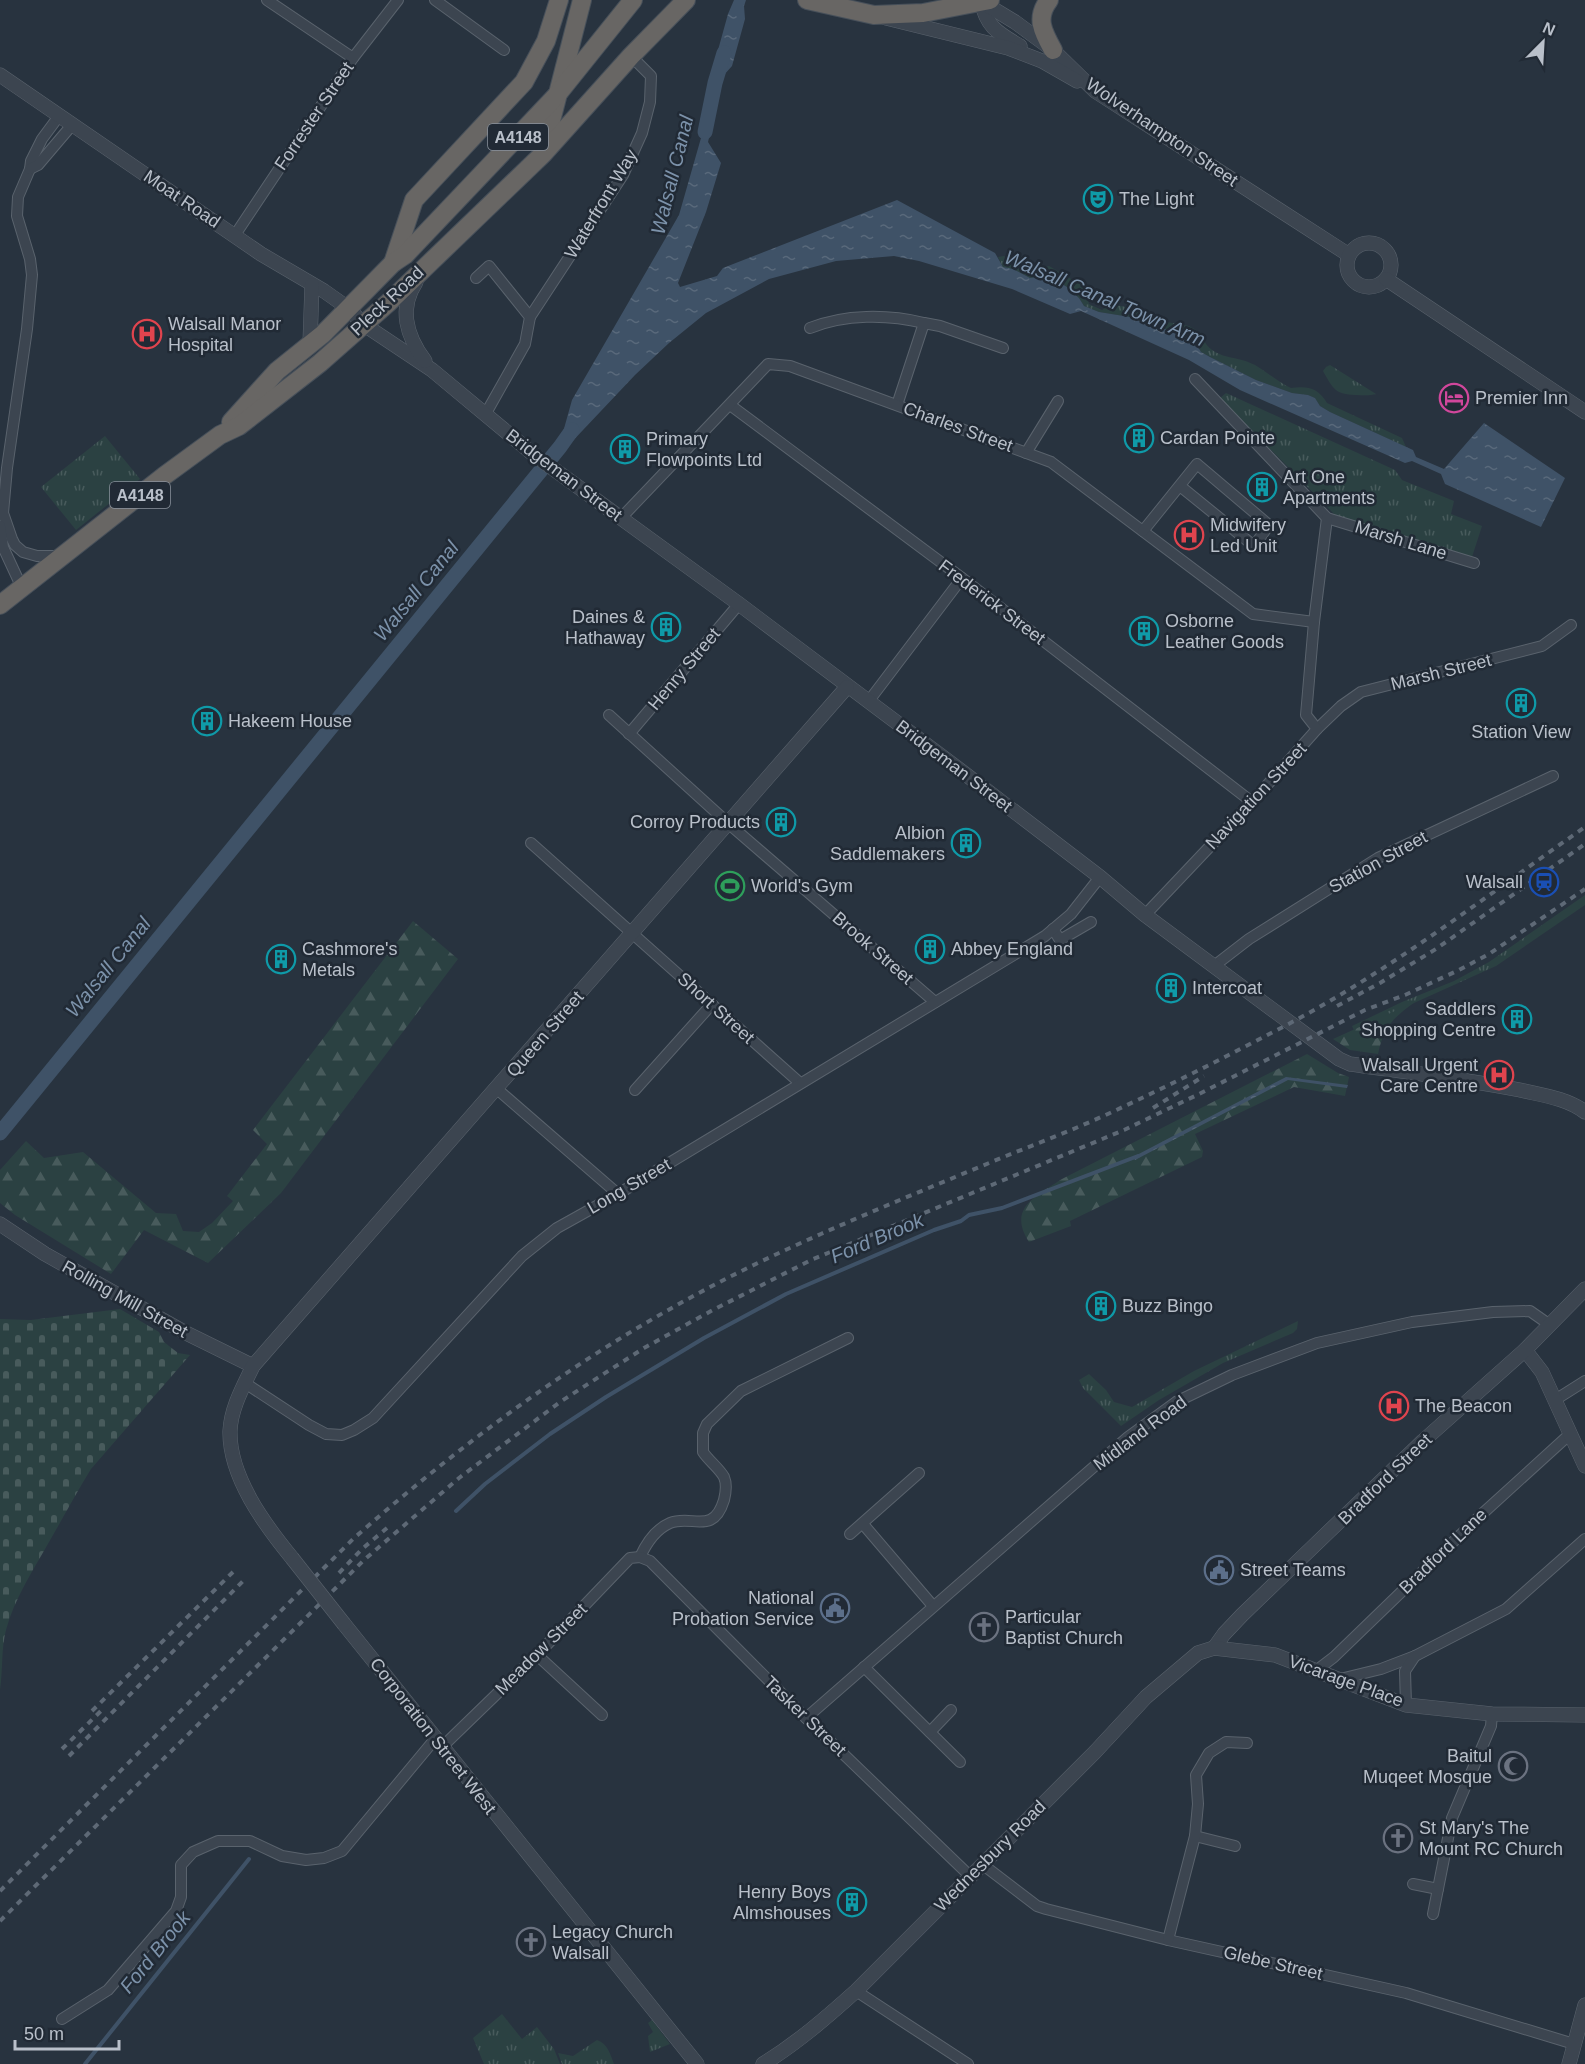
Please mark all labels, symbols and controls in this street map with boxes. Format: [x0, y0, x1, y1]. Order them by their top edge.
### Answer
north arrow [1513, 12, 1573, 72]
text: N [1540, 19, 1558, 39]
street label: Forrester Street [270, 58, 358, 174]
street label: Wolverhampton Street [1082, 74, 1242, 190]
water label: Walsall Canal [647, 113, 698, 237]
road number: A4148 [488, 124, 548, 150]
street label: Waterfront Way [561, 146, 641, 262]
street label: Moat Road [140, 166, 224, 232]
theatre icon: The Light [1082, 183, 1114, 215]
place label: The Light [1119, 189, 1194, 209]
water label: Walsall Canal Town Arm [1001, 246, 1209, 350]
street label: Pleck Road [347, 262, 427, 340]
place label: Walsall Manor Hospital [168, 314, 281, 355]
hospital icon: Walsall Manor Hospital [131, 318, 163, 350]
hotel icon: Premier Inn [1438, 382, 1470, 414]
place label: Premier Inn [1475, 388, 1568, 408]
street label: Charles Street [901, 398, 1015, 456]
building icon: Cardan Pointe [1123, 422, 1155, 454]
street label: Bridgeman Street [502, 425, 626, 525]
place label: Cardan Pointe [1160, 428, 1275, 448]
place label: Primary Flowpoints Ltd [646, 429, 762, 470]
building icon: Primary Flowpoints Ltd [609, 433, 641, 465]
place label: Art One Apartments [1283, 467, 1375, 508]
building icon: Art One Apartments [1246, 471, 1278, 503]
road number: A4148 [110, 482, 170, 508]
place label: Midwifery Led Unit [1210, 515, 1286, 556]
street label: Marsh Lane [1353, 517, 1449, 563]
hospital icon: Midwifery Led Unit [1173, 519, 1205, 551]
water label: Walsall Canal [369, 536, 463, 645]
street label: Frederick Street [935, 555, 1049, 649]
place label: Daines & Hathaway [565, 607, 645, 648]
building icon: Daines & Hathaway [650, 611, 682, 643]
place label: Osborne Leather Goods [1165, 611, 1284, 652]
building icon: Osborne Leather Goods [1128, 615, 1160, 647]
street label: Henry Street [644, 624, 724, 714]
street label: Marsh Street [1389, 650, 1493, 694]
building icon: Station View [1505, 687, 1537, 719]
building icon: Hakeem House [191, 705, 223, 737]
place label: Hakeem House [228, 711, 352, 731]
street label: Bridgeman Street [892, 716, 1016, 816]
place label: Station View [1471, 722, 1572, 742]
street label: Navigation Street [1202, 739, 1310, 853]
building icon: Corroy Products [765, 806, 797, 838]
place label: Corroy Products [630, 812, 760, 832]
place label: Albion Saddlemakers [830, 823, 945, 864]
building icon: Albion Saddlemakers [950, 827, 982, 859]
street label: Station Street [1325, 827, 1431, 897]
station icon: Walsall [1528, 866, 1560, 898]
sports icon: World's Gym [714, 870, 746, 902]
place label: Walsall [1466, 872, 1523, 892]
place label: World's Gym [751, 876, 853, 896]
street label: Brook Street [829, 908, 917, 988]
water label: Walsall Canal [61, 912, 155, 1021]
building icon: Abbey England [914, 933, 946, 965]
place label: Cashmore's Metals [302, 939, 397, 980]
place label: Abbey England [951, 939, 1073, 959]
building icon: Cashmore's Metals [265, 943, 297, 975]
street label: Short Street [674, 968, 758, 1048]
building icon: Intercoat [1155, 972, 1187, 1004]
place label: Intercoat [1192, 978, 1262, 998]
street label: Queen Street [502, 987, 588, 1081]
place label: Saddlers Shopping Centre [1361, 999, 1496, 1040]
building icon: Saddlers Shopping Centre [1501, 1003, 1533, 1035]
place label: Walsall Urgent Care Centre [1362, 1055, 1478, 1096]
hospital icon: Walsall Urgent Care Centre [1483, 1059, 1515, 1091]
street label: Long Street [584, 1154, 674, 1218]
water label: Ford Brook [827, 1208, 928, 1267]
street label: Rolling Mill Street [59, 1256, 191, 1342]
building icon: Buzz Bingo [1085, 1290, 1117, 1322]
place label: Buzz Bingo [1122, 1296, 1213, 1316]
hospital icon: The Beacon [1378, 1390, 1410, 1422]
street label: Midland Road [1090, 1392, 1190, 1474]
place label: The Beacon [1415, 1396, 1512, 1416]
street label: Bradford Street [1334, 1429, 1436, 1529]
street label: Bradford Lane [1395, 1504, 1491, 1598]
public building icon: Street Teams [1203, 1554, 1235, 1586]
place label: Street Teams [1240, 1560, 1346, 1580]
place label: National Probation Service [672, 1588, 814, 1629]
public building icon: National Probation Service [819, 1592, 851, 1624]
street label: Meadow Street [491, 1599, 591, 1699]
place label: Particular Baptist Church [1005, 1607, 1123, 1648]
church icon: Particular Baptist Church [968, 1611, 1000, 1643]
street label: Vicarage Place [1286, 1651, 1406, 1711]
street label: Corporation Street West [366, 1654, 500, 1818]
street label: Tasker Street [760, 1672, 850, 1760]
place label: Baitul Muqeet Mosque [1363, 1746, 1492, 1787]
mosque icon: Baitul Muqeet Mosque [1497, 1750, 1529, 1782]
street label: Wednesbury Road [930, 1796, 1050, 1916]
place label: St Mary's The Mount RC Church [1419, 1818, 1563, 1859]
church icon: St Mary's The Mount RC Church [1382, 1822, 1414, 1854]
place label: Henry Boys Almshouses [733, 1882, 831, 1923]
building icon: Henry Boys Almshouses [836, 1886, 868, 1918]
water label: Ford Brook [115, 1906, 195, 1997]
place label: Legacy Church Walsall [552, 1922, 673, 1963]
church icon: Legacy Church Walsall [515, 1926, 547, 1958]
street label: Glebe Street [1222, 1942, 1324, 1984]
scale bar [15, 2013, 118, 2051]
text: 50 m [24, 2024, 64, 2044]

